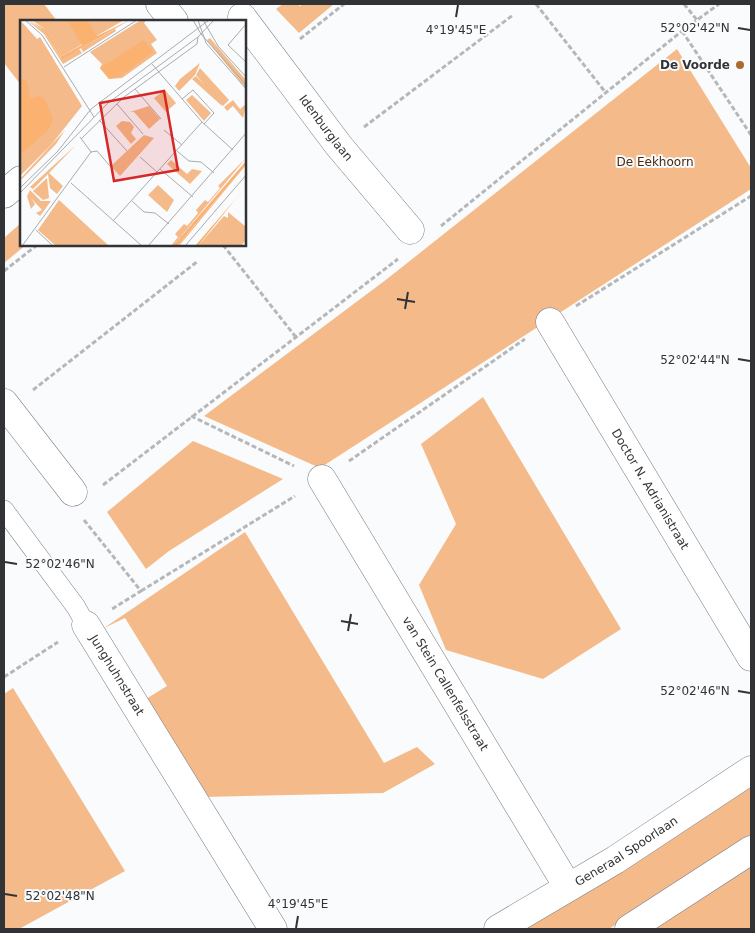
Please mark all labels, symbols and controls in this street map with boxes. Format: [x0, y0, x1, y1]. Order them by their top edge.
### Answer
inset map [20, 20, 246, 246]
text: 52°02'42"N [660, 21, 730, 35]
text: 4°19'45"E [426, 23, 486, 37]
place label: De Voorde [660, 58, 730, 72]
marker: De Voorde [734, 59, 746, 71]
street label: Idenburglaan [296, 92, 356, 164]
park label: De Eekhoorn [617, 155, 693, 169]
text: 52°02'44"N [660, 353, 730, 367]
street label: Doctor N. Adrianistraat [609, 426, 692, 552]
text: 52°02'46"N [25, 557, 95, 571]
street label: van Stein Callenfelsstraat [400, 614, 491, 754]
street label: Junghuhnstraat [86, 631, 147, 718]
text: 52°02'46"N [660, 684, 730, 698]
street label: Generaal Spoorlaan [572, 813, 680, 889]
text: 52°02'48"N [25, 889, 95, 903]
text: 4°19'45"E [268, 897, 328, 911]

